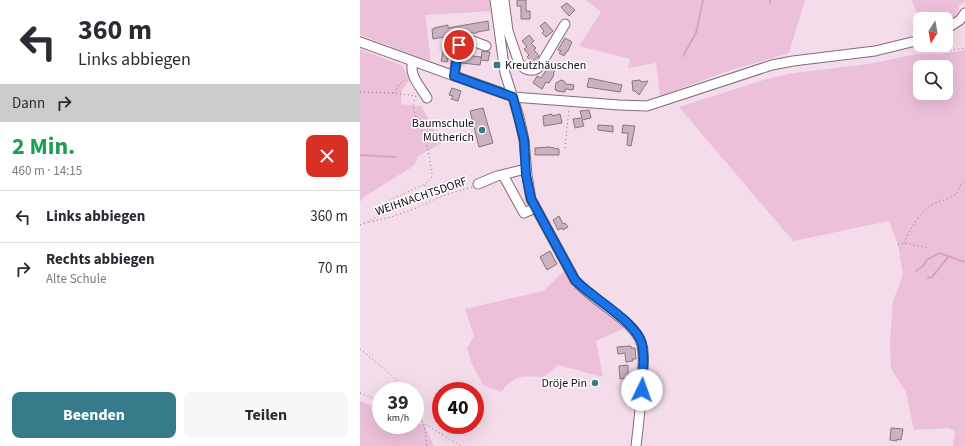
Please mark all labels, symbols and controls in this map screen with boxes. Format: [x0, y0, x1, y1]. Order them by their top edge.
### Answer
text: 360 m [78, 10, 152, 50]
north arrow [913, 12, 953, 52]
map controls [913, 12, 953, 100]
icon: left [12, 16, 64, 68]
pin [442, 28, 476, 62]
icon: arrive [448, 34, 470, 56]
text: Links abbiegen [78, 47, 191, 72]
place label: Kreutzhäuschen [505, 57, 586, 74]
marker: Kreutzhäuschen [492, 60, 502, 70]
button: search [913, 60, 953, 100]
icon: right [53, 92, 75, 114]
text: Dann [12, 93, 45, 114]
place label: Baumschule Mütherich [412, 115, 474, 146]
marker: Baumschule Mütherich [477, 125, 487, 135]
text: 2 Min. [12, 129, 75, 164]
button: close [306, 135, 348, 177]
text: 460 m · 14:15 [12, 162, 82, 180]
street label: WEIHNACHTSDORF [373, 173, 469, 220]
icon: left [12, 206, 34, 228]
text: Links abbiegen [46, 206, 145, 227]
text: 360 m [310, 206, 348, 227]
text: Rechts abbiegen [46, 249, 155, 270]
icon: right [12, 258, 34, 280]
text: 70 m [318, 258, 348, 279]
text: Alte Schule [46, 270, 106, 288]
position arrow [621, 369, 663, 411]
place label: Dröje Pin [541, 375, 587, 392]
marker: Dröje Pin [590, 378, 600, 388]
speed limit sign: 40 [432, 382, 484, 434]
text: 39 [387, 389, 409, 417]
button: Beenden [12, 392, 176, 438]
button: Teilen [184, 392, 348, 438]
text: km/h [387, 411, 409, 425]

